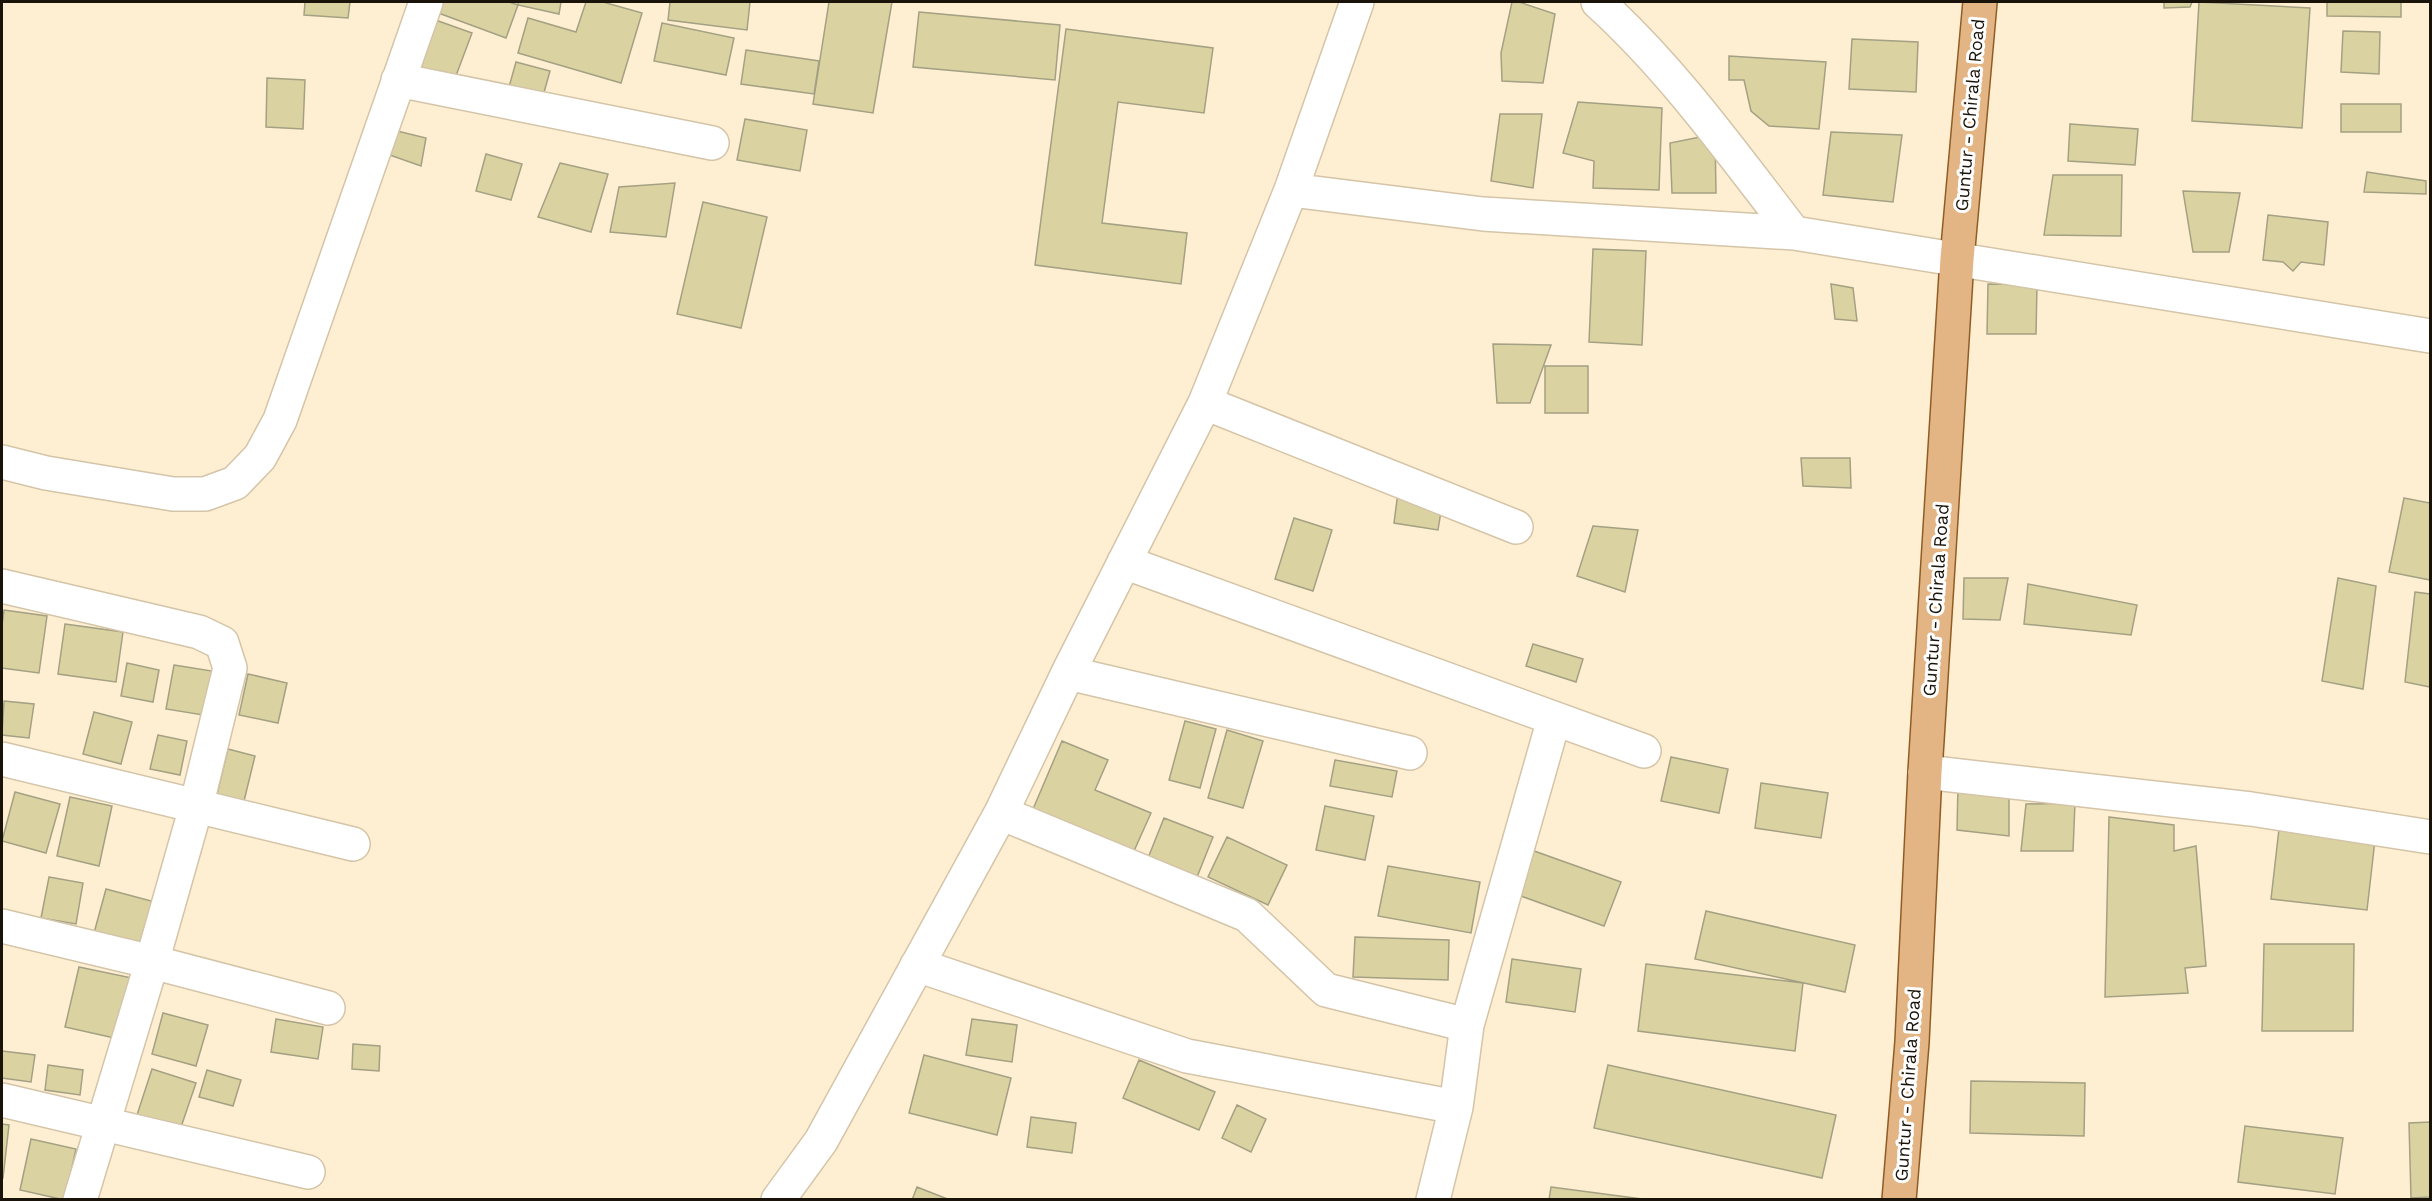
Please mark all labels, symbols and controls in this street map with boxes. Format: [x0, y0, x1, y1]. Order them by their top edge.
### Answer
street label: Guntur - Chirala Road [1951, 18, 1988, 212]
street label: Guntur - Chirala Road [1918, 503, 1953, 697]
street label: Guntur - Chirala Road [1890, 988, 1925, 1182]

